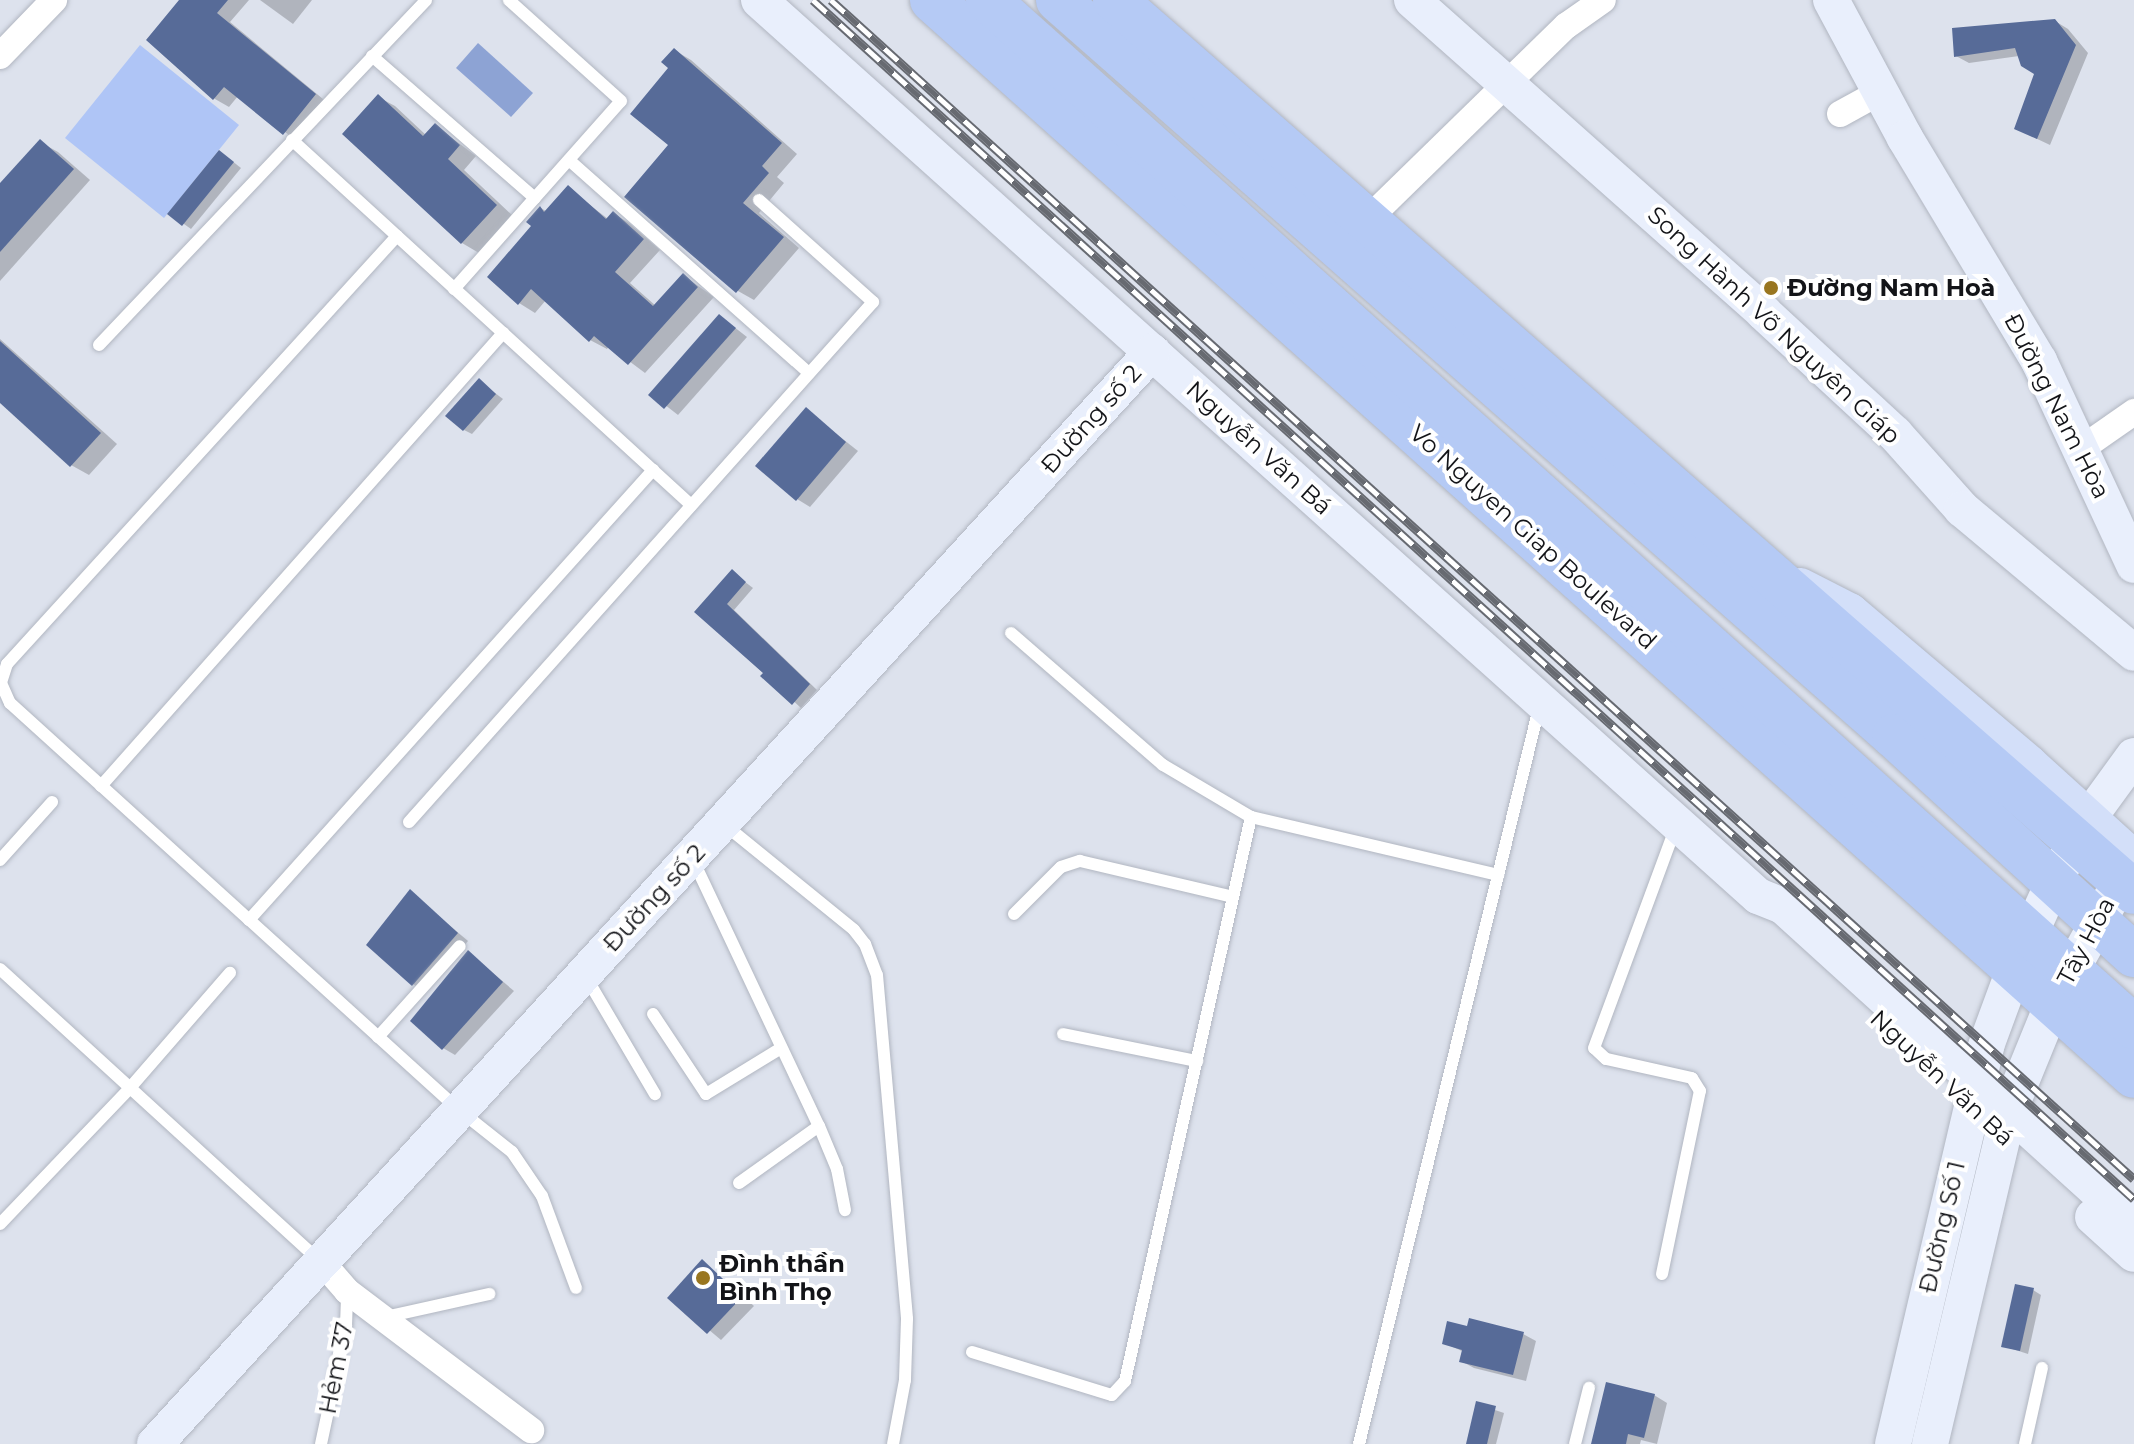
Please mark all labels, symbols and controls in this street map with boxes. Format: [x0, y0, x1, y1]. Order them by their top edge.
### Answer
street label: Song Hành Võ Nguyên Giáp [1642, 200, 1906, 450]
place label: Đường Nam Hoà [1787, 274, 1995, 302]
marker: Đường Nam Hoà [1762, 279, 1780, 297]
street label: Đường Nam Hòa [1998, 309, 2116, 503]
street label: Đường số 2 [1035, 359, 1147, 479]
street label: Nguyễn Văn Bá [1180, 375, 1338, 521]
street label: Vo Nguyen Giap Boulevard [1404, 418, 1662, 656]
street label: Đường số 2 [597, 838, 711, 958]
street label: Tây Hòa [2051, 892, 2121, 990]
street label: Nguyễn Văn Bá [1864, 1004, 2020, 1152]
street label: Đường Số 1 [1913, 1158, 1971, 1296]
place label: Đình thần Bình Thọ [719, 1250, 845, 1306]
marker: Đình thần Bình Thọ [694, 1269, 712, 1287]
street label: Hẻm 37 [313, 1320, 359, 1416]

